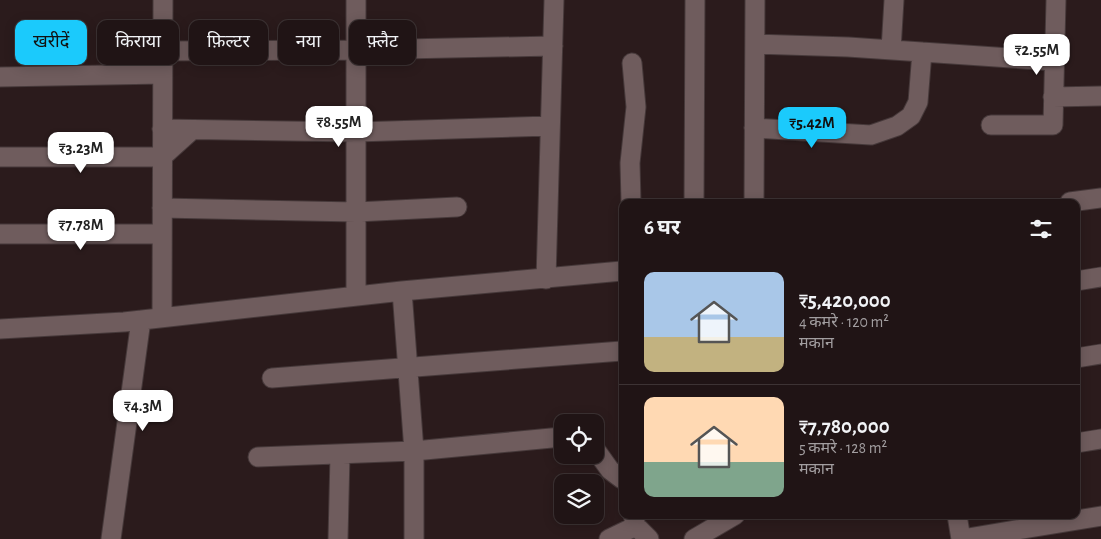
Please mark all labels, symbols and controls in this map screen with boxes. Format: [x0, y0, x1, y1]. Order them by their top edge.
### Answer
chip: खरीदें [15, 20, 87, 65]
chip: किराया [97, 20, 179, 65]
chip: फ़िल्टर [189, 20, 268, 65]
chip: नया [278, 20, 339, 65]
chip: फ़्लैट [349, 20, 416, 65]
pin: ₹2.55M [996, 34, 1078, 76]
text: ₹2.55M [1015, 42, 1059, 58]
pin: ₹8.55M [298, 106, 380, 148]
pin: ₹5.42M [771, 106, 853, 149]
text: ₹8.55M [317, 114, 361, 130]
text: ₹5.42M [789, 115, 835, 131]
pin: ₹3.23M [40, 132, 122, 174]
text: ₹3.23M [59, 140, 103, 156]
pin: ₹7.78M [40, 208, 122, 251]
icon: filters [1027, 215, 1055, 243]
text: ₹7.78M [59, 217, 103, 233]
text: 6 घर [644, 217, 680, 238]
text: ₹5,420,000 [799, 290, 891, 311]
icon: home [684, 292, 744, 352]
text: 4 कमरे · 120 m² [799, 314, 889, 330]
text: मकान [799, 335, 834, 351]
pin: ₹4.3M [108, 390, 178, 432]
text: ₹4.3M [124, 398, 162, 414]
map controls [554, 414, 604, 524]
button: locate [554, 414, 604, 464]
text: ₹7,780,000 [799, 416, 890, 437]
icon: home [684, 417, 744, 477]
text: 5 कमरे · 128 m² [799, 440, 887, 456]
text: मकान [799, 461, 834, 477]
button: layers [554, 474, 604, 524]

